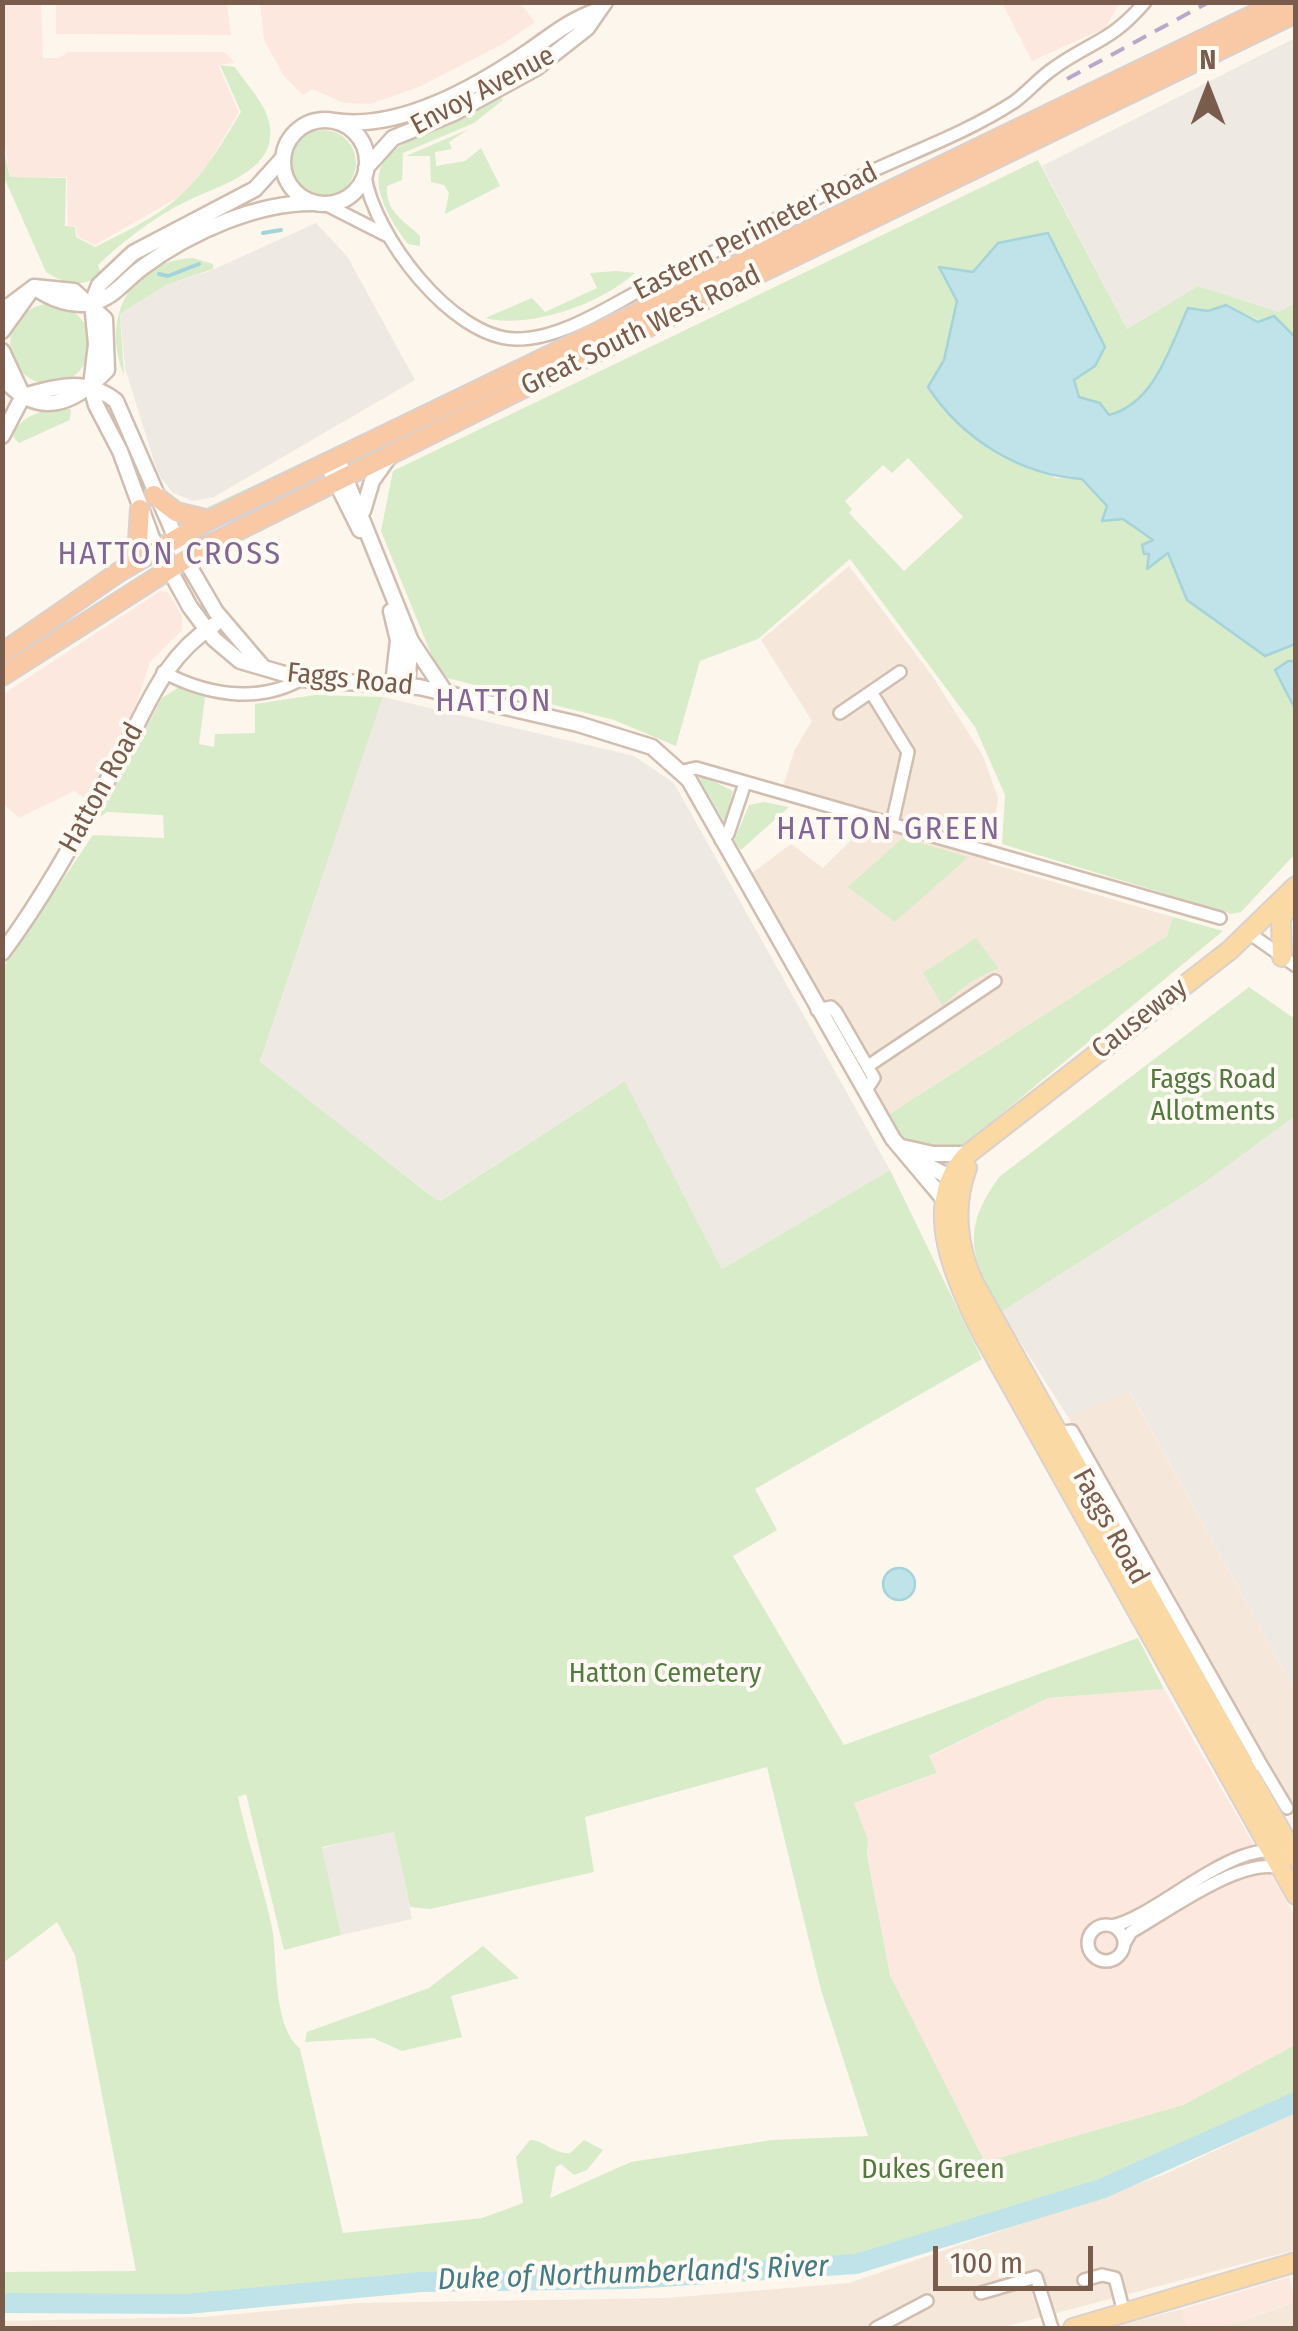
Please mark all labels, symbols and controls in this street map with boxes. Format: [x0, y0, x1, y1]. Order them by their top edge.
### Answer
street label: Envoy Avenue [406, 39, 560, 143]
north arrow [1158, 40, 1258, 140]
text: N [1200, 43, 1216, 76]
street label: Eastern Perimeter Road [629, 156, 883, 308]
street label: Great South West Road [516, 258, 766, 404]
district label: HATTON CROSS [57, 536, 283, 574]
street label: Faggs Road [285, 657, 415, 703]
district label: HATTON [435, 683, 553, 721]
street label: Hatton Road [53, 717, 151, 859]
district label: HATTON GREEN [776, 811, 1002, 849]
street label: Causeway [1086, 971, 1194, 1067]
park label: Faggs Road Allotments [1150, 1063, 1276, 1129]
street label: Faggs Road [1065, 1463, 1155, 1591]
park label: Hatton Cemetery [569, 1657, 761, 1691]
park label: Dukes Green [861, 2153, 1005, 2187]
scale bar [938, 2226, 1098, 2288]
text: 100 m [950, 2245, 1023, 2281]
water label: Duke of Northumberland's River [437, 2249, 829, 2299]

